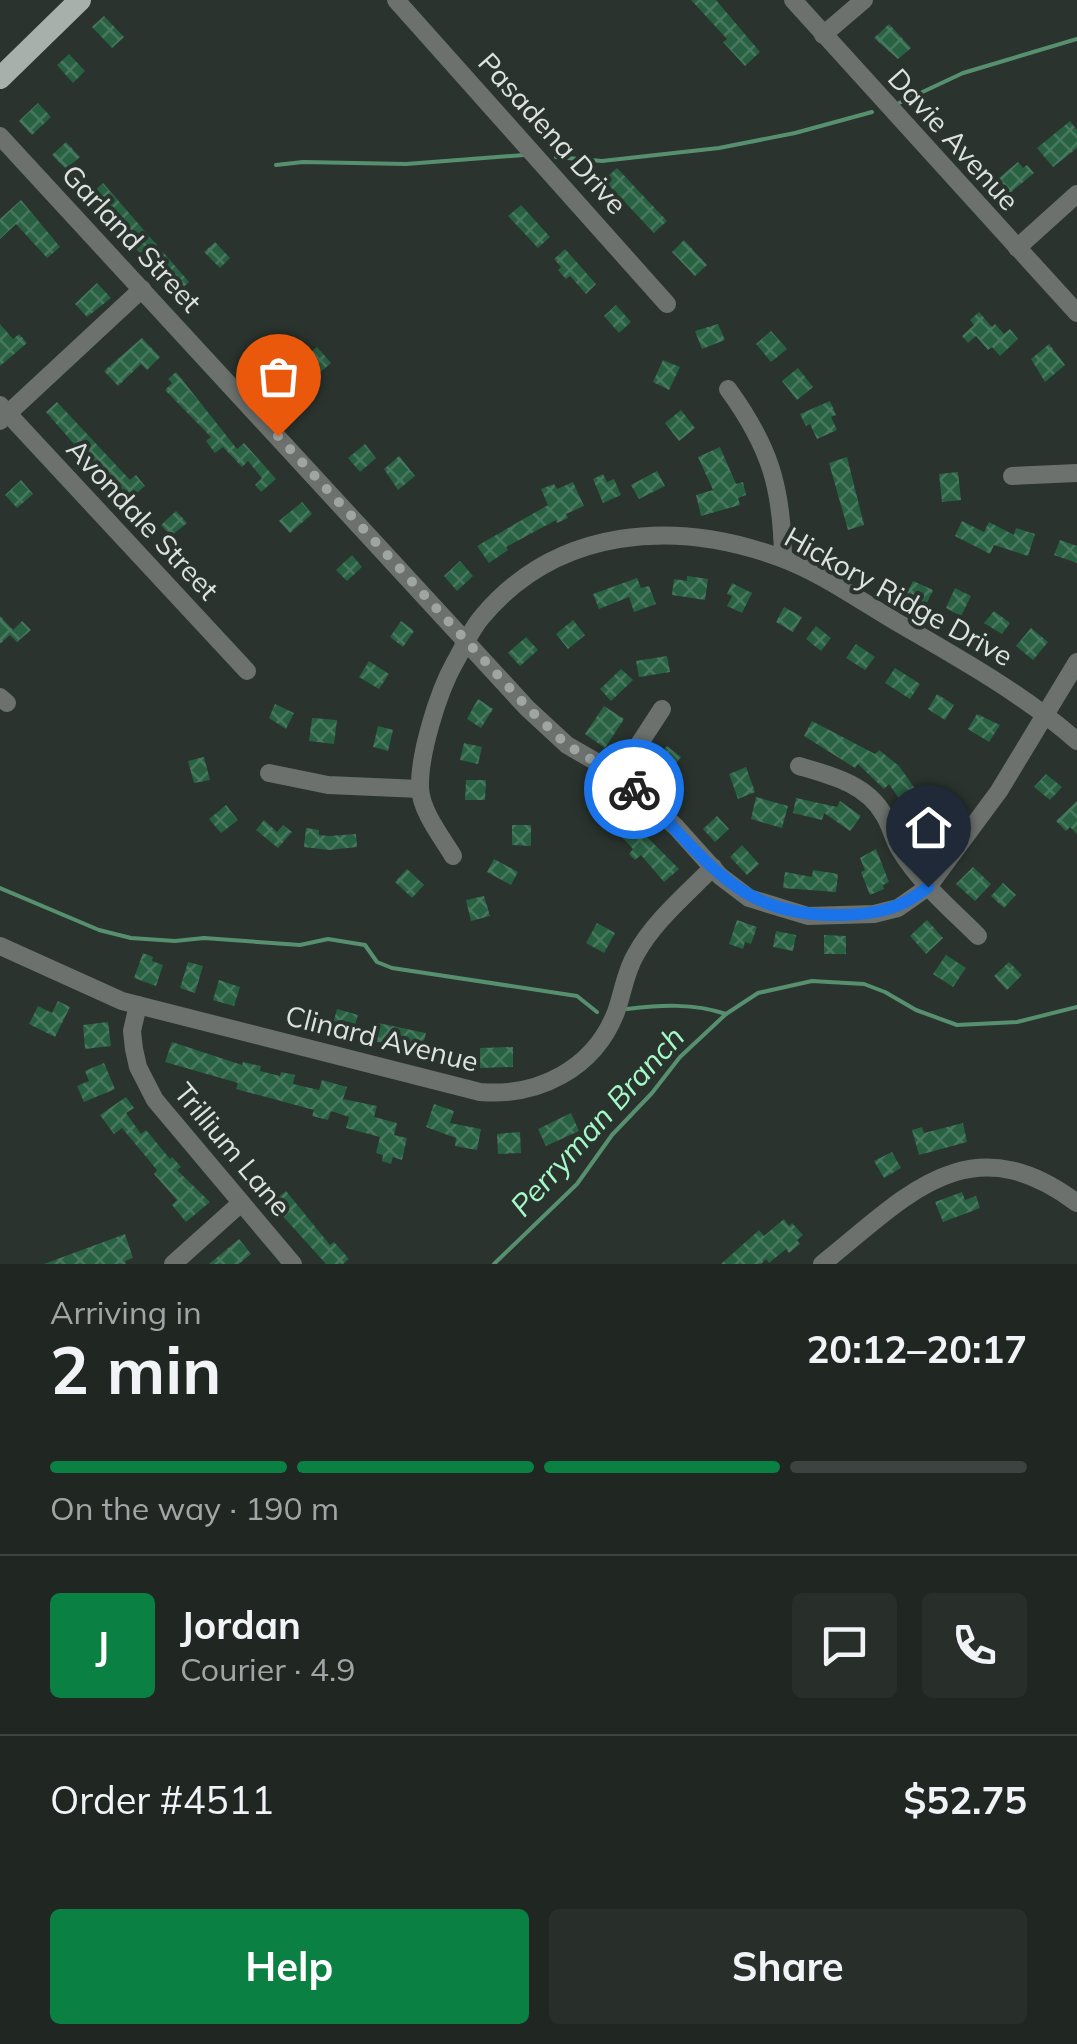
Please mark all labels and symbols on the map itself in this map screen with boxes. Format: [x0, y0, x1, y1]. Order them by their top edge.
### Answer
street label: Pasadena Drive [471, 45, 635, 221]
street label: Davie Avenue [881, 61, 1027, 217]
street label: Garland Street [55, 157, 209, 319]
pin [236, 334, 321, 437]
street label: Avondale Street [60, 431, 227, 607]
street label: Hickory Ridge Drive [779, 519, 1019, 673]
courier [584, 739, 684, 839]
pin [886, 785, 971, 888]
street label: Clinard Avenue [282, 997, 482, 1079]
water label: Perryman Branch [502, 1018, 692, 1224]
street label: Trillium Lane [167, 1075, 299, 1223]

